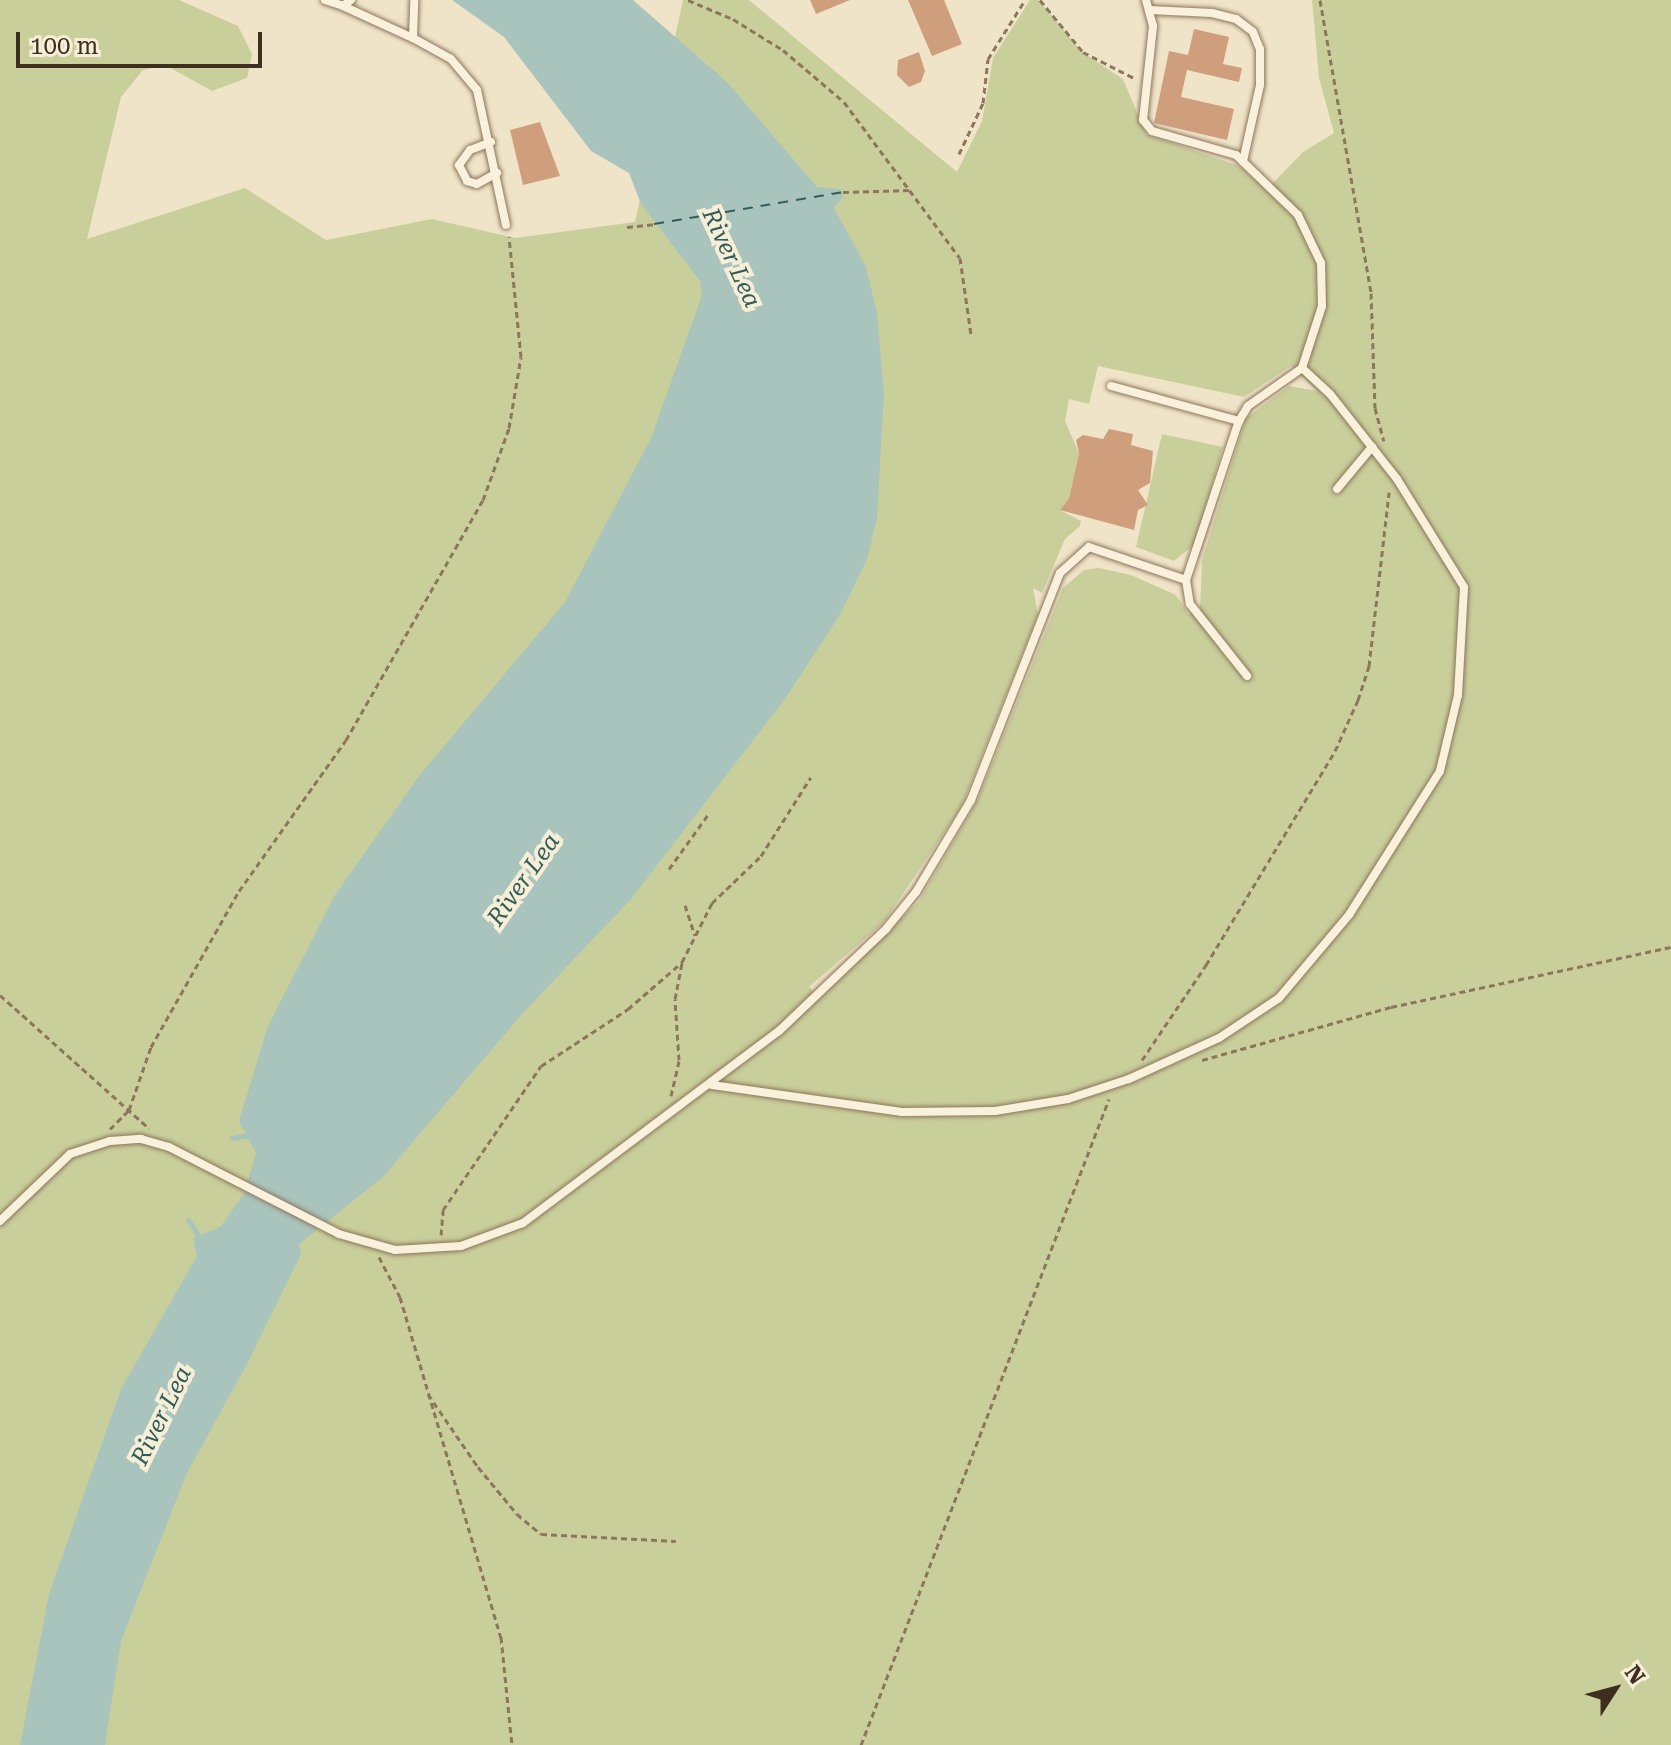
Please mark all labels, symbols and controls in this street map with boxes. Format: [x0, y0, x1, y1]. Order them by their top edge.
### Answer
scale bar [20, 16, 266, 66]
text: 100 m [30, 32, 98, 60]
water label: River Lea [696, 204, 766, 312]
water label: River Lea [482, 828, 566, 932]
water label: River Lea [126, 1362, 198, 1470]
north arrow [1575, 1649, 1655, 1729]
text: N [1620, 1660, 1650, 1689]

